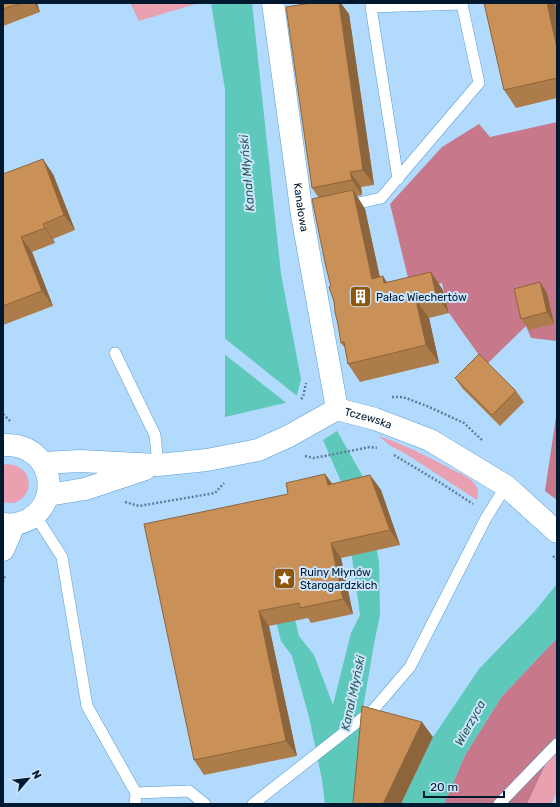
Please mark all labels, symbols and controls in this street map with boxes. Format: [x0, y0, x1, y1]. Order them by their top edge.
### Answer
water label: Kanał Młyński [237, 133, 257, 212]
street label: Kanałowa [291, 182, 311, 233]
building icon: Pałac Wiechertów [348, 284, 374, 310]
place label: Pałac Wiechertów [376, 291, 467, 304]
street label: Tczewska [343, 405, 394, 432]
place icon: Ruiny Młynów Starogardzkich [272, 565, 298, 591]
place label: Ruiny Młynów Starogardzkich [300, 566, 378, 592]
water label: Kanał Młyński [338, 653, 368, 732]
water label: Wierzyca [452, 698, 488, 748]
north arrow [8, 759, 48, 799]
text: N [29, 768, 44, 781]
scale bar [424, 773, 504, 799]
text: 20 m [430, 780, 458, 794]

